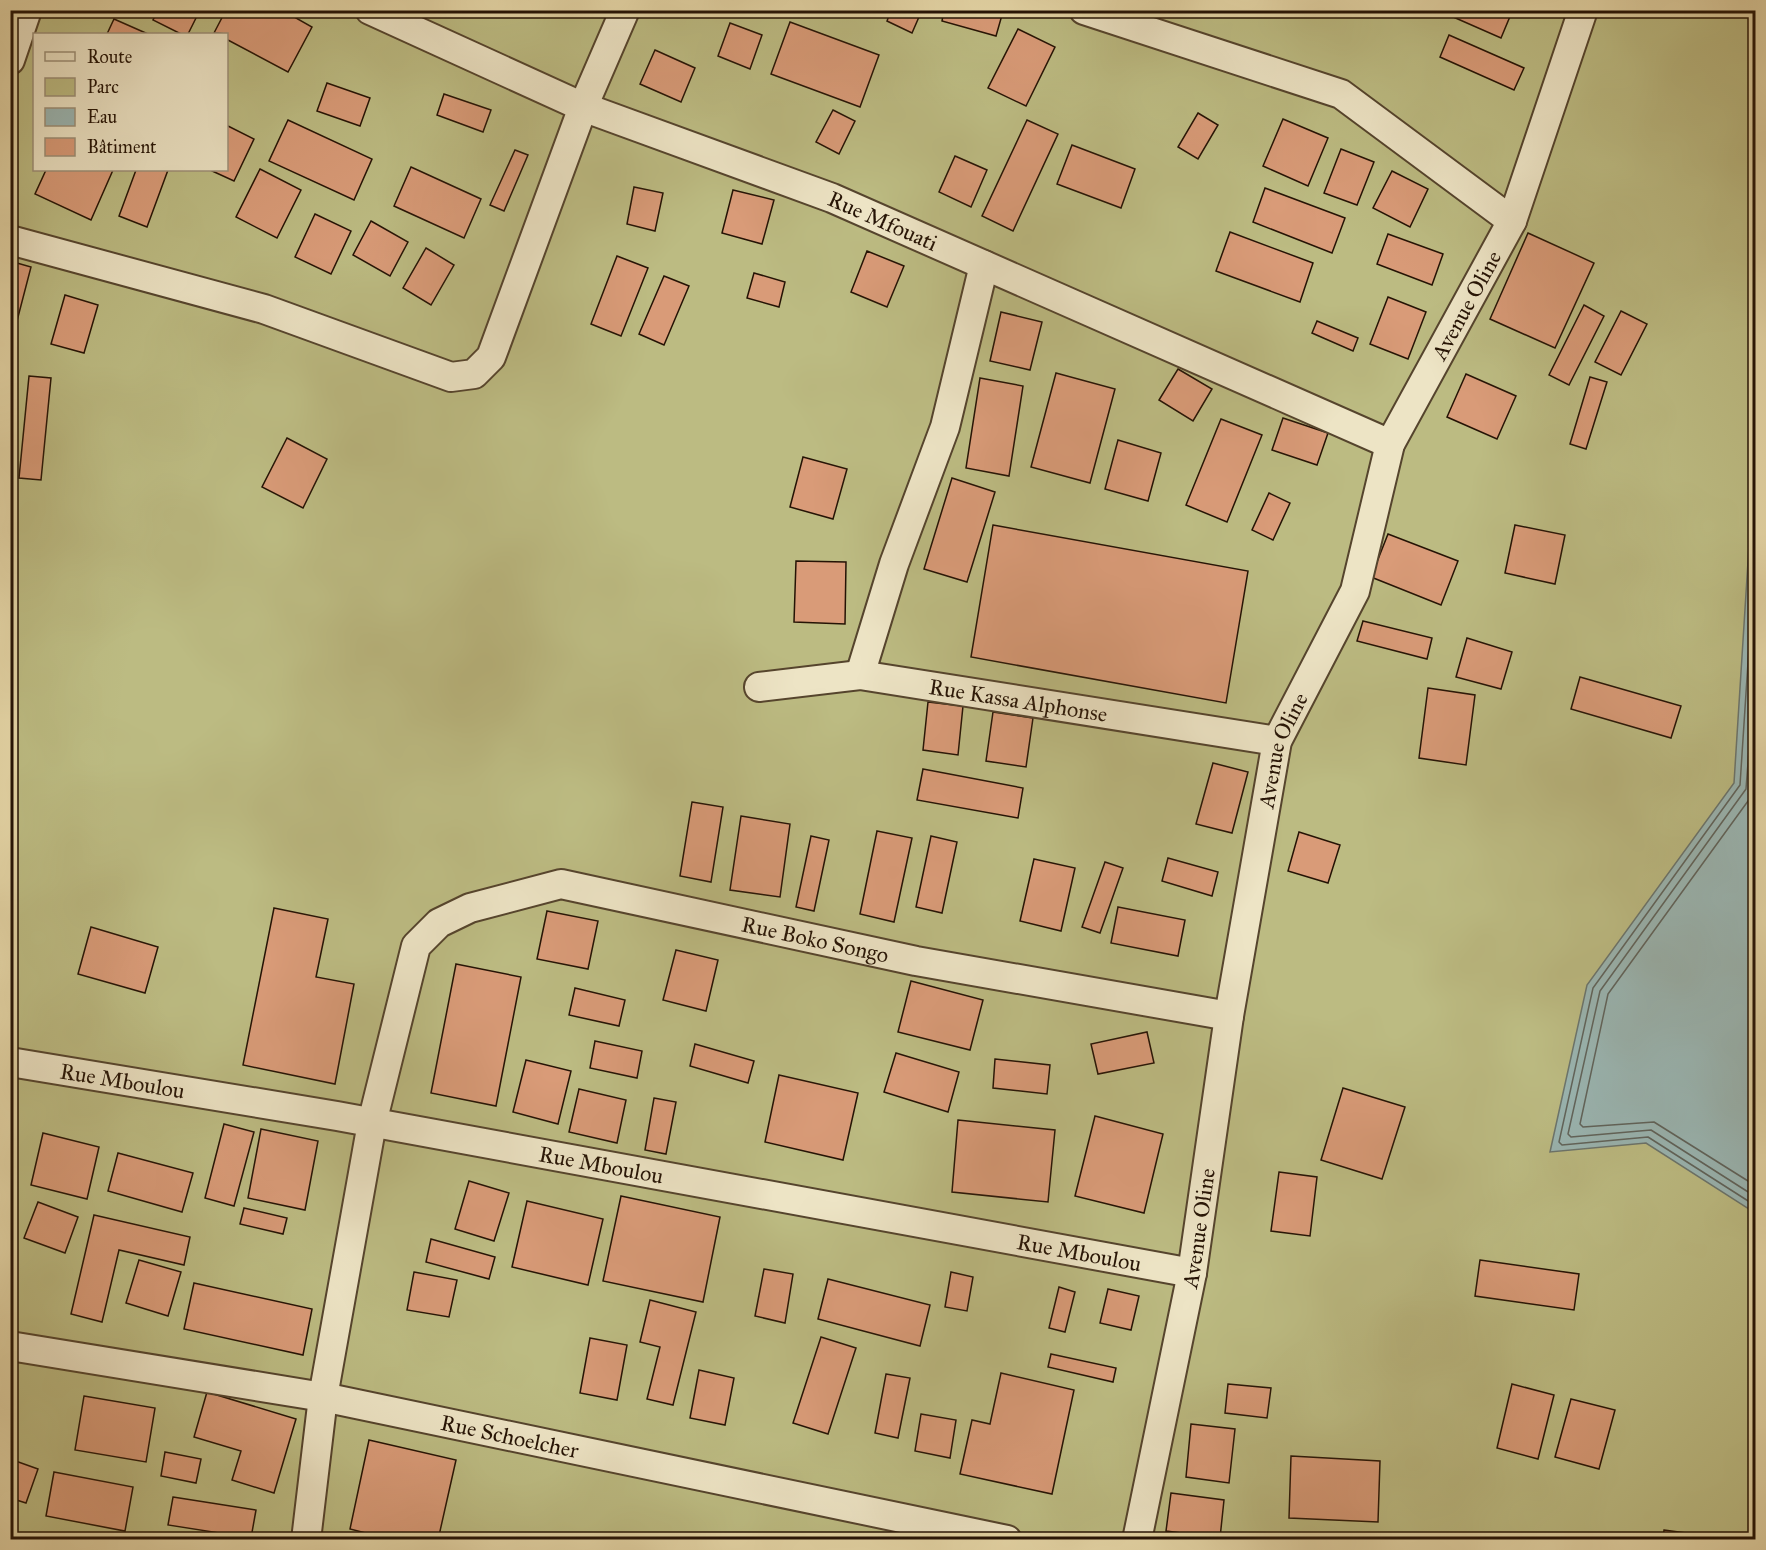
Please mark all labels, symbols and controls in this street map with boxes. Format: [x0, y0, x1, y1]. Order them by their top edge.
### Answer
legend [33, 33, 228, 171]
text: Route [87, 46, 132, 68]
text: Parc [87, 76, 119, 98]
text: Eau [87, 106, 117, 128]
text: Bâtiment [87, 136, 157, 158]
street label: Rue Mfouati [824, 185, 942, 257]
street label: Avenue Oline [1425, 246, 1507, 366]
street label: Rue Kassa Alphonse [927, 673, 1109, 728]
street label: Avenue Oline [1252, 688, 1314, 811]
street label: Rue Boko Songo [739, 911, 891, 969]
street label: Rue Mboulou [58, 1057, 187, 1105]
street label: Rue Mboulou [537, 1140, 666, 1190]
street label: Avenue Oline [1176, 1166, 1221, 1291]
street label: Rue Mboulou [1015, 1228, 1144, 1277]
street label: Rue Schoelcher [438, 1409, 582, 1464]

